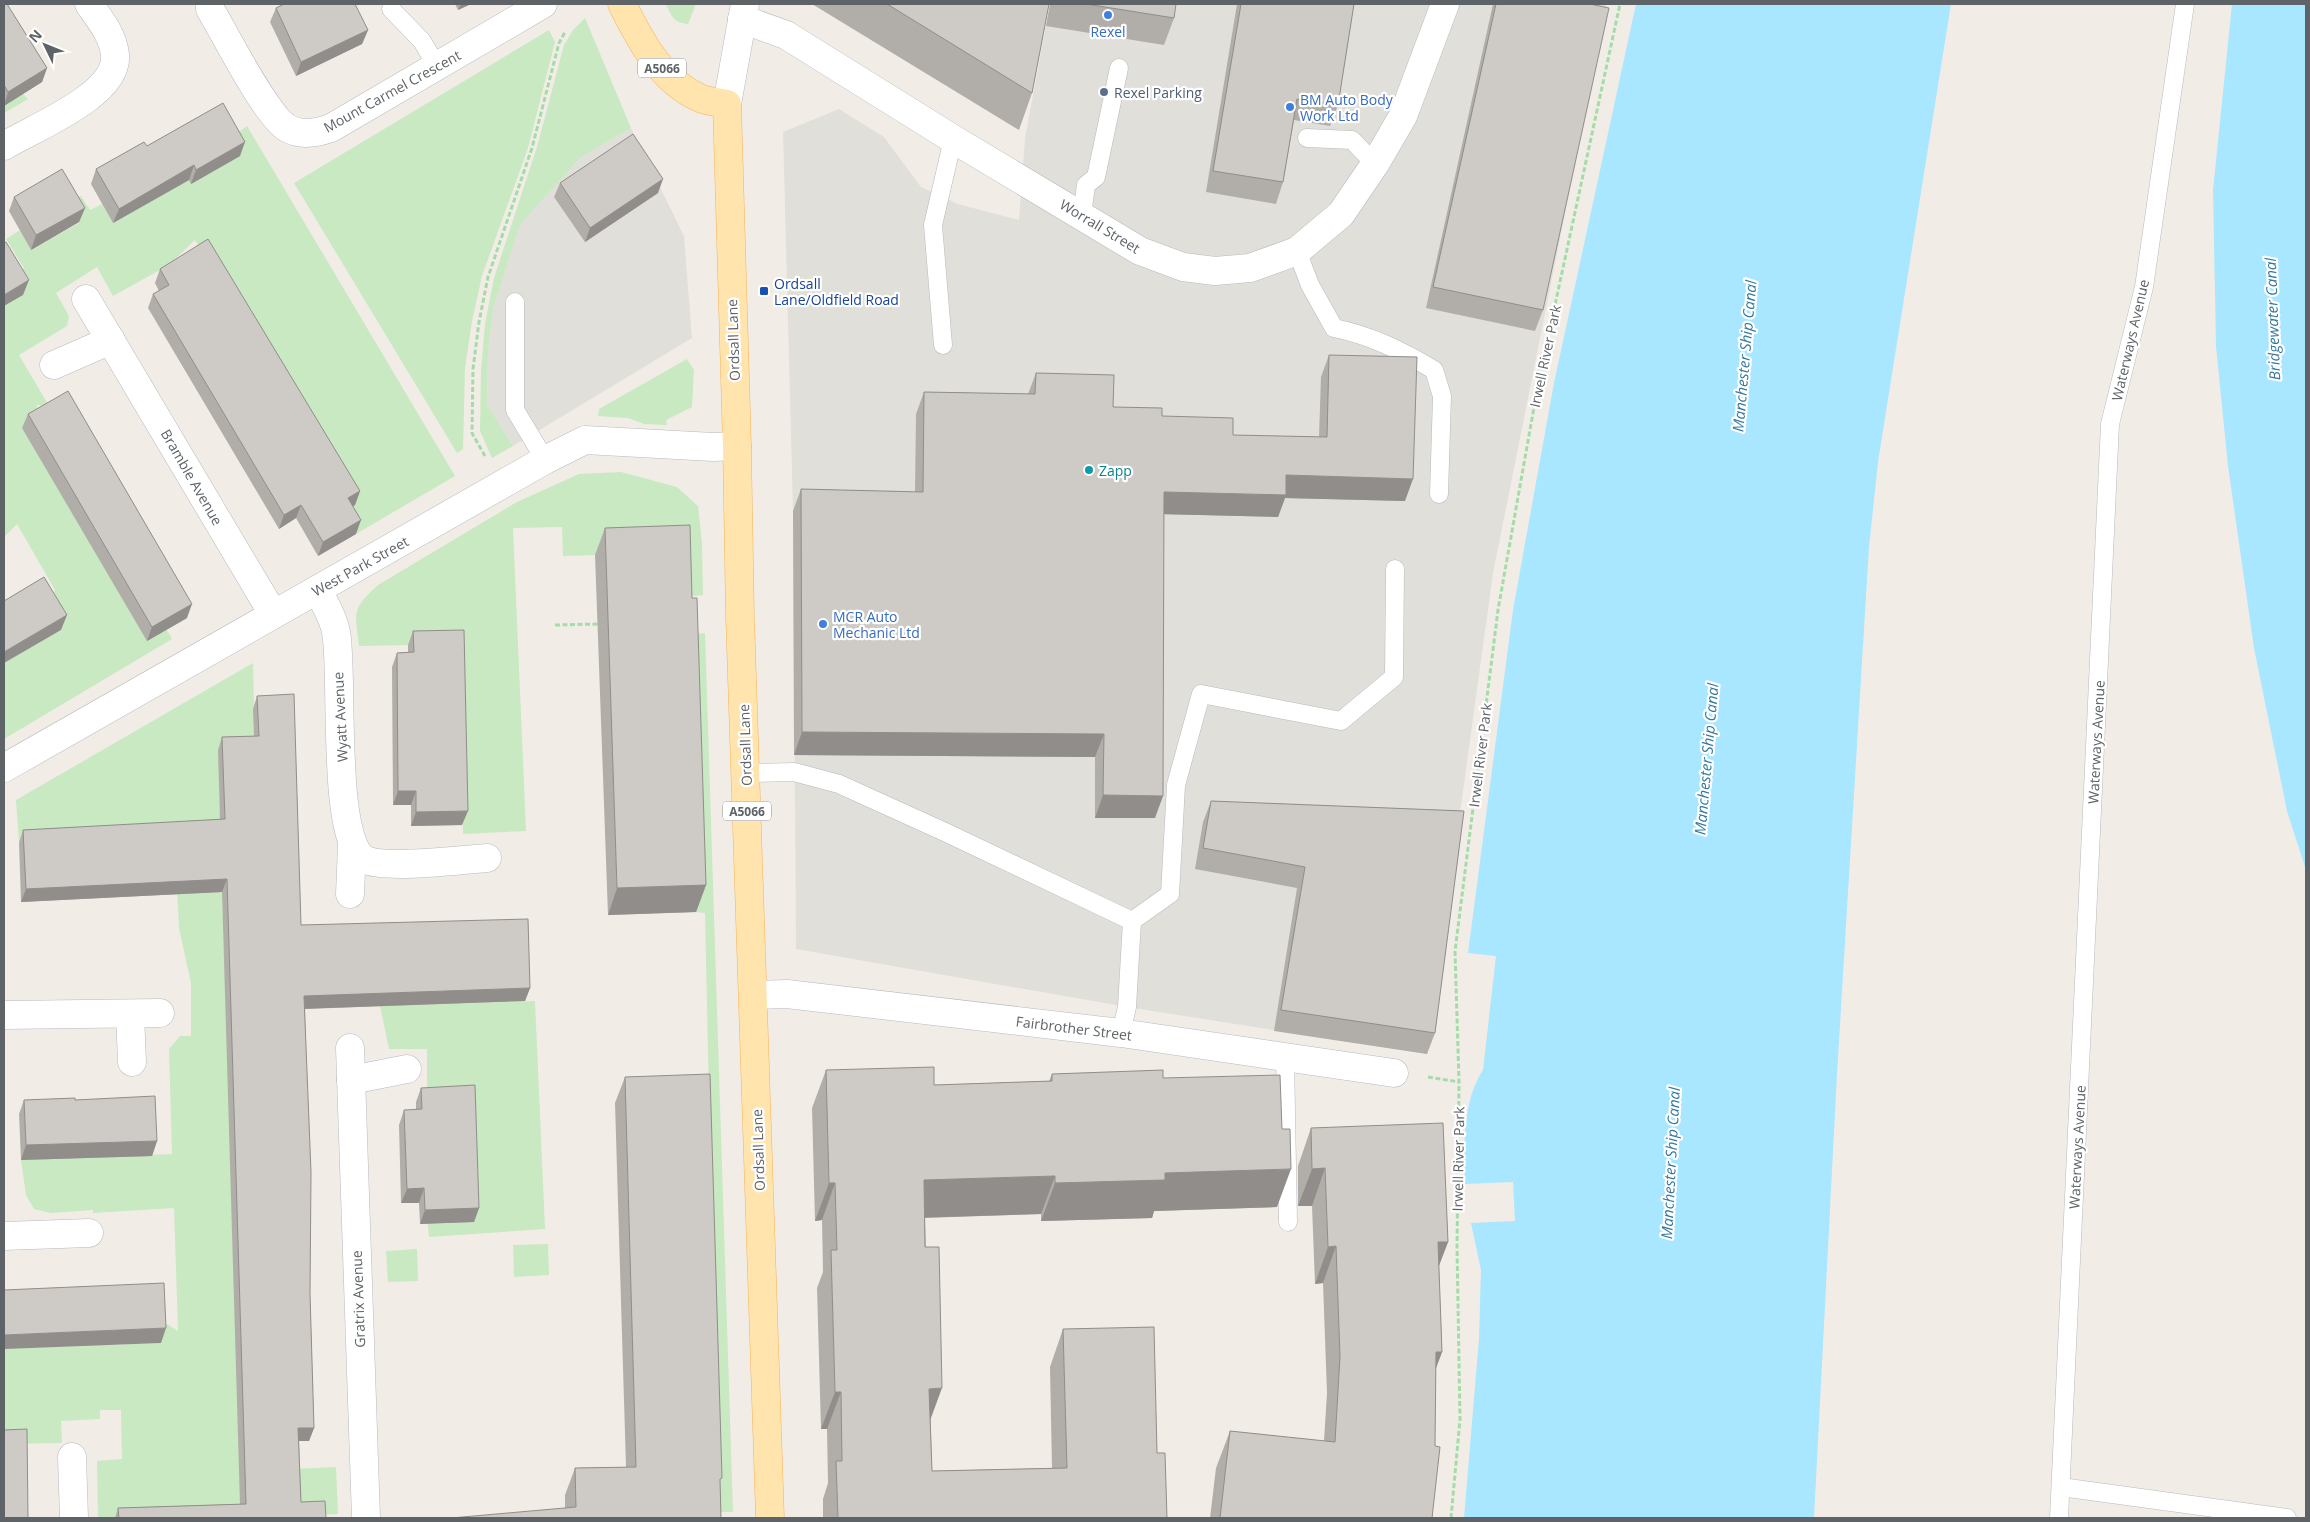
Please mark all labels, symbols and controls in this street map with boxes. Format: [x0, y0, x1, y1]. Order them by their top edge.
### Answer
marker: Rexel [1102, 9, 1114, 21]
north arrow [20, 20, 70, 70]
place label: Rexel [1090, 22, 1126, 41]
text: N [24, 25, 46, 46]
street label: Mount Carmel Crescent [320, 45, 464, 137]
road number: A5066 [638, 58, 686, 78]
place label: Rexel Parking [1114, 83, 1202, 102]
marker: Rexel Parking [1098, 86, 1110, 98]
place label: BM Auto Body Work Ltd [1300, 90, 1394, 125]
marker: BM Auto Body Work Ltd [1284, 101, 1296, 113]
street label: Worrall Street [1056, 195, 1144, 257]
water label: Bridgewater Canal [2260, 256, 2284, 380]
place label: Ordsall Lane/Oldfield Road [774, 274, 899, 309]
street label: Waterways Avenue [2107, 277, 2153, 403]
water label: Manchester Ship Canal [1727, 278, 1761, 433]
marker: Ordsall Lane/Oldfield Road [758, 285, 770, 297]
street label: Ordsall Lane [722, 299, 744, 381]
street label: Irwell River Park [1525, 302, 1565, 409]
street label: Bramble Avenue [157, 426, 227, 529]
place label: Zapp [1099, 461, 1132, 480]
marker: Zapp [1083, 464, 1095, 476]
street label: West Park Street [308, 531, 412, 601]
place label: MCR Auto Mechanic Ltd [833, 607, 920, 642]
marker: MCR Auto Mechanic Ltd [817, 618, 829, 630]
street label: Wyatt Avenue [328, 671, 352, 762]
street label: Waterways Avenue [2083, 679, 2109, 804]
water label: Manchester Ship Canal [1689, 681, 1723, 836]
street label: Irwell River Park [1464, 701, 1496, 808]
street label: Ordsall Lane [734, 704, 756, 786]
road number: A5066 [723, 801, 771, 820]
street label: Fairbrother Street [1015, 1011, 1133, 1045]
street label: Waterways Avenue [2064, 1084, 2090, 1209]
water label: Manchester Ship Canal [1656, 1085, 1684, 1239]
street label: Irwell River Park [1448, 1106, 1468, 1212]
street label: Ordsall Lane [747, 1109, 769, 1191]
street label: Gratrix Avenue [347, 1250, 369, 1348]

